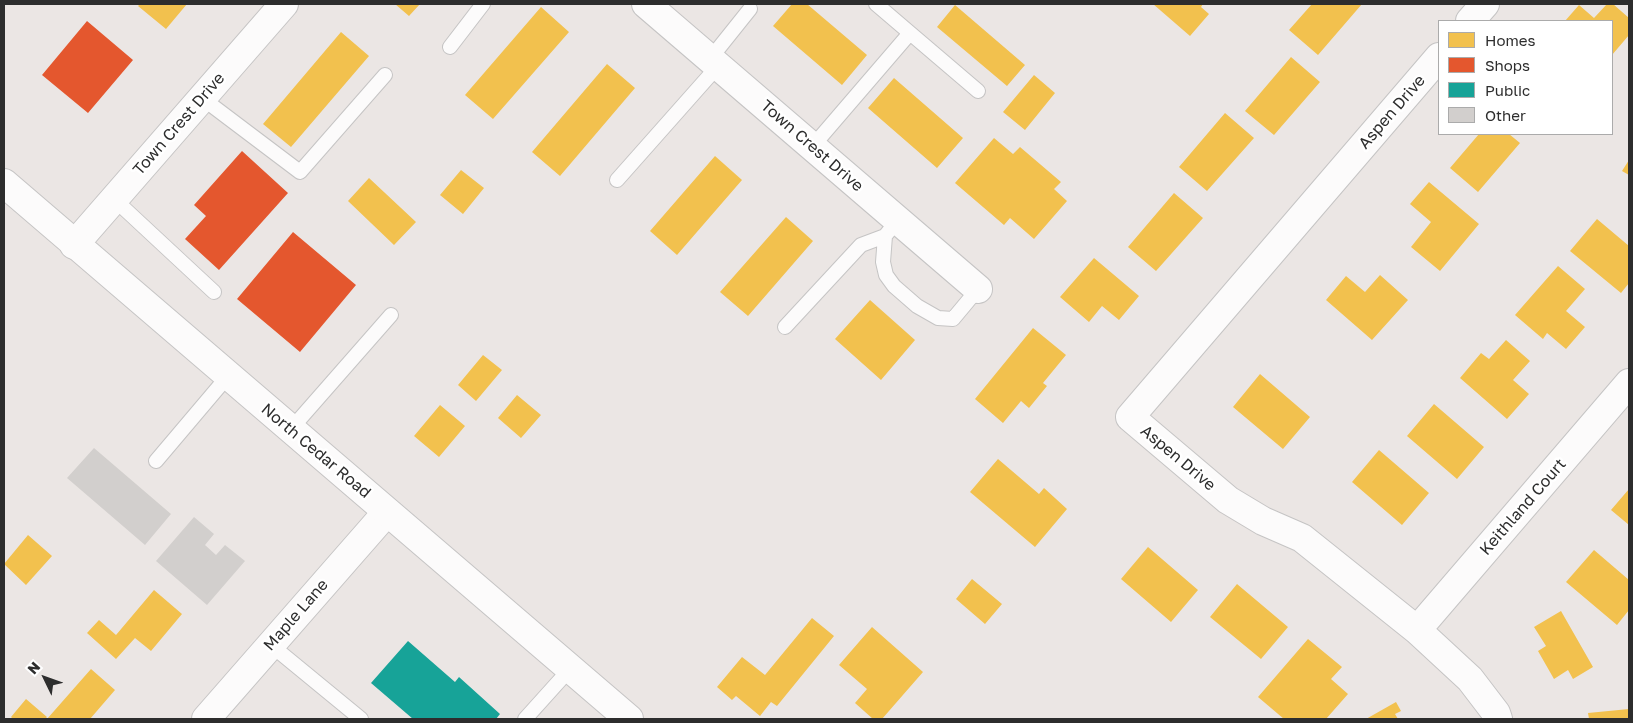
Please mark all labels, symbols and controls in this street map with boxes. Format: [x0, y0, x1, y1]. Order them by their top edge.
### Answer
legend [1438, 20, 1613, 135]
text: Homes [1485, 31, 1535, 49]
text: Shops [1485, 56, 1530, 74]
street label: Town Crest Drive [129, 69, 229, 179]
street label: Aspen Drive [1355, 71, 1429, 153]
text: Public [1485, 81, 1530, 99]
street label: Town Crest Drive [757, 96, 867, 196]
text: Other [1485, 106, 1526, 124]
street label: North Cedar Road [257, 400, 375, 502]
street label: Aspen Drive [1137, 421, 1219, 495]
street label: Keithland Court [1476, 455, 1570, 559]
street label: Maple Lane [260, 575, 332, 655]
north arrow [20, 653, 70, 703]
text: N [24, 658, 43, 677]

